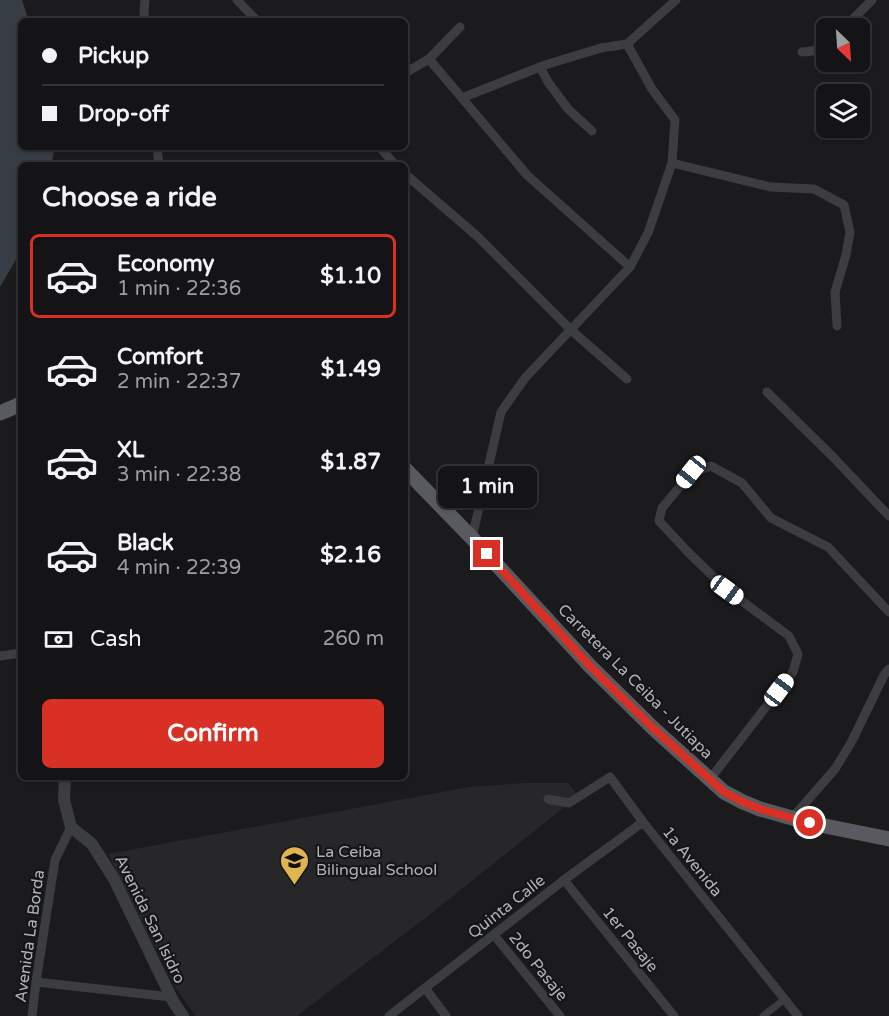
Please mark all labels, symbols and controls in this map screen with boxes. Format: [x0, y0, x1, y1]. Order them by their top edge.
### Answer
north arrow [816, 18, 870, 72]
map controls [816, 18, 870, 138]
text: Pickup [78, 43, 149, 69]
button: layers [816, 84, 870, 138]
text: Drop-off [78, 101, 169, 127]
text: Choose a ride [42, 181, 217, 214]
icon: car [45, 249, 99, 303]
text: Economy [117, 251, 214, 277]
text: $1.10 [320, 263, 381, 289]
text: 1 min · 22:36 [117, 277, 241, 301]
icon: car [45, 342, 99, 396]
text: Comfort [117, 344, 203, 370]
text: $1.49 [321, 356, 381, 382]
text: 2 min · 22:37 [117, 370, 241, 394]
icon: car [45, 435, 99, 489]
text: XL [117, 437, 144, 463]
text: $1.87 [320, 449, 381, 475]
car [673, 452, 709, 492]
text: 3 min · 22:38 [117, 463, 241, 487]
callout: 1 min [438, 467, 536, 509]
text: 1 min [461, 475, 514, 499]
icon: car [45, 528, 99, 582]
text: Black [117, 530, 174, 556]
route end [473, 540, 500, 567]
text: $2.16 [320, 542, 381, 568]
text: 4 min · 22:39 [117, 556, 241, 580]
car [707, 572, 747, 608]
street label: Carretera La Ceiba - Jutiapa [554, 600, 717, 763]
icon: cash [42, 623, 75, 656]
text: Cash [90, 626, 142, 652]
text: 260 m [323, 627, 384, 651]
car [761, 670, 797, 710]
button: Confirm [42, 699, 384, 768]
route start [796, 809, 823, 836]
street label: 1a Avenida [658, 822, 727, 901]
place label: La Ceiba Bilingual School [316, 842, 437, 880]
school or university icon: La Ceiba Bilingual School [279, 844, 311, 886]
street label: Avenida San Isidro [110, 852, 190, 987]
street label: Avenida La Borda [11, 868, 49, 1004]
street label: Quinta Calle [464, 870, 549, 943]
street label: 1er Pasaje [598, 903, 663, 976]
street label: 2do Pasaje [504, 928, 572, 1005]

